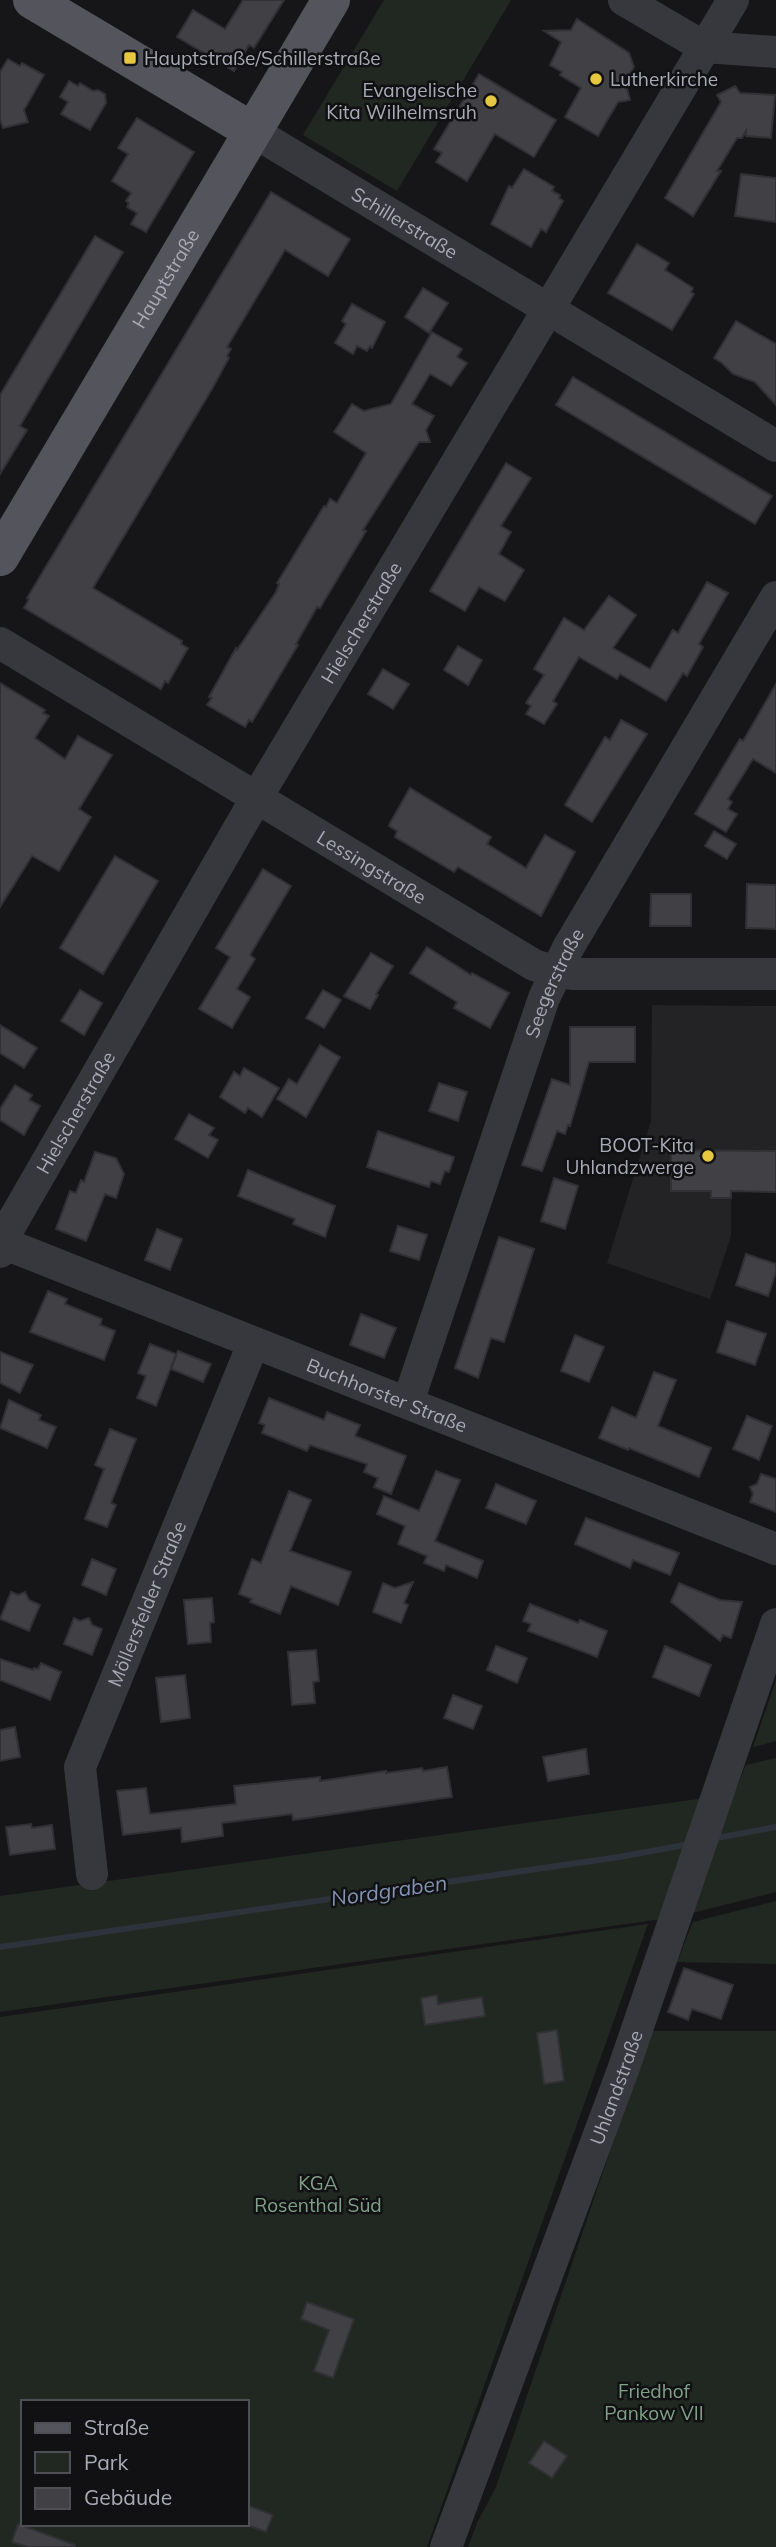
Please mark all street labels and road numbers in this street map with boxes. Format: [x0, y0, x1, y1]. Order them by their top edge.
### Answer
street label: Schillerstraße [347, 182, 462, 264]
street label: Hauptstraße [127, 224, 204, 333]
street label: Hielscherstraße [316, 557, 407, 688]
street label: Lessingstraße [313, 825, 431, 909]
street label: Seegerstraße [519, 924, 589, 1041]
street label: Hielscherstraße [31, 1047, 120, 1178]
street label: Buchhorster Straße [303, 1353, 470, 1438]
street label: Möllersfelder Straße [102, 1518, 191, 1690]
street label: Uhlandstraße [584, 2027, 648, 2148]

